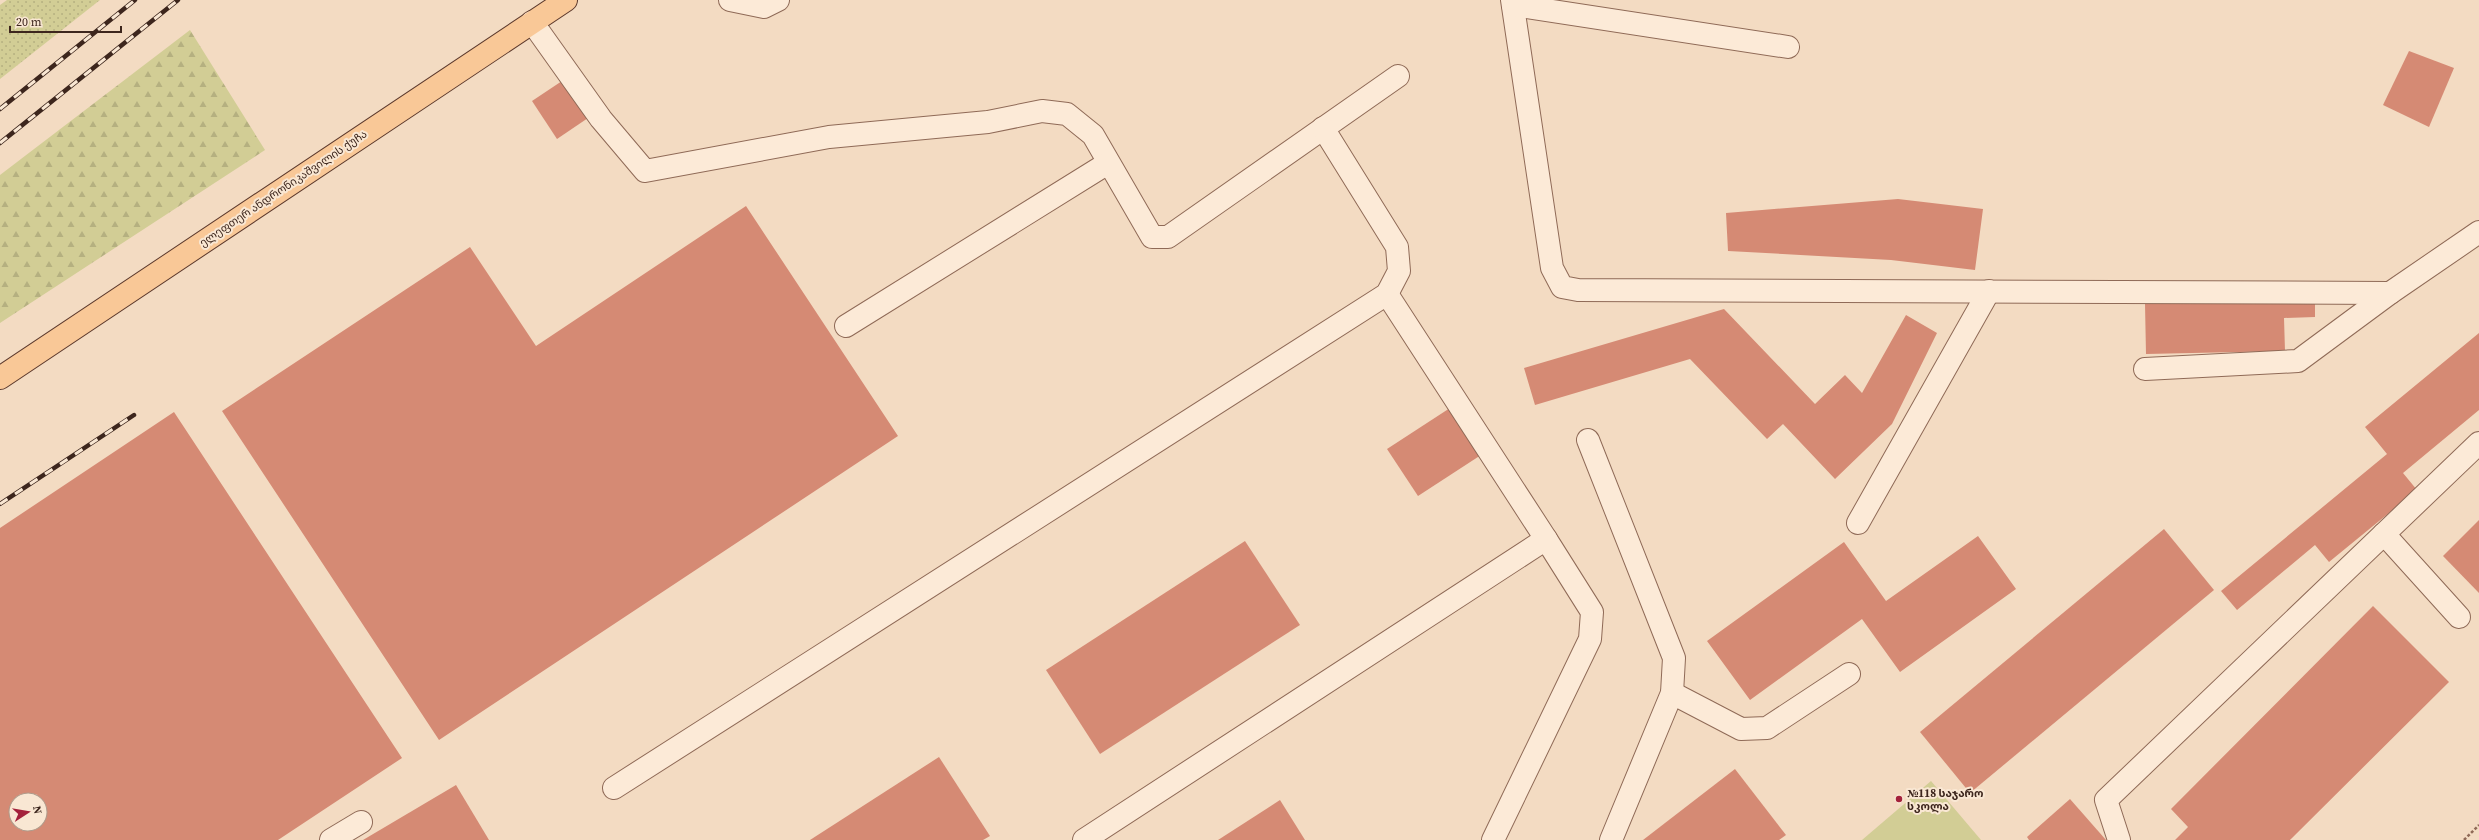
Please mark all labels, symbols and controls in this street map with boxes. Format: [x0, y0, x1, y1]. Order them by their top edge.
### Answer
scale bar [10, 8, 121, 34]
text: 20 m [16, 14, 42, 30]
street label: ელეფთერ ანდრონიკაშვილის ქუჩა [197, 126, 370, 250]
place label: №118 საჯარო სკოლა [1907, 786, 1983, 814]
north arrow [8, 792, 48, 832]
marker: №118 საჯარო სკოლა [1894, 794, 1904, 804]
text: N [29, 805, 45, 816]

